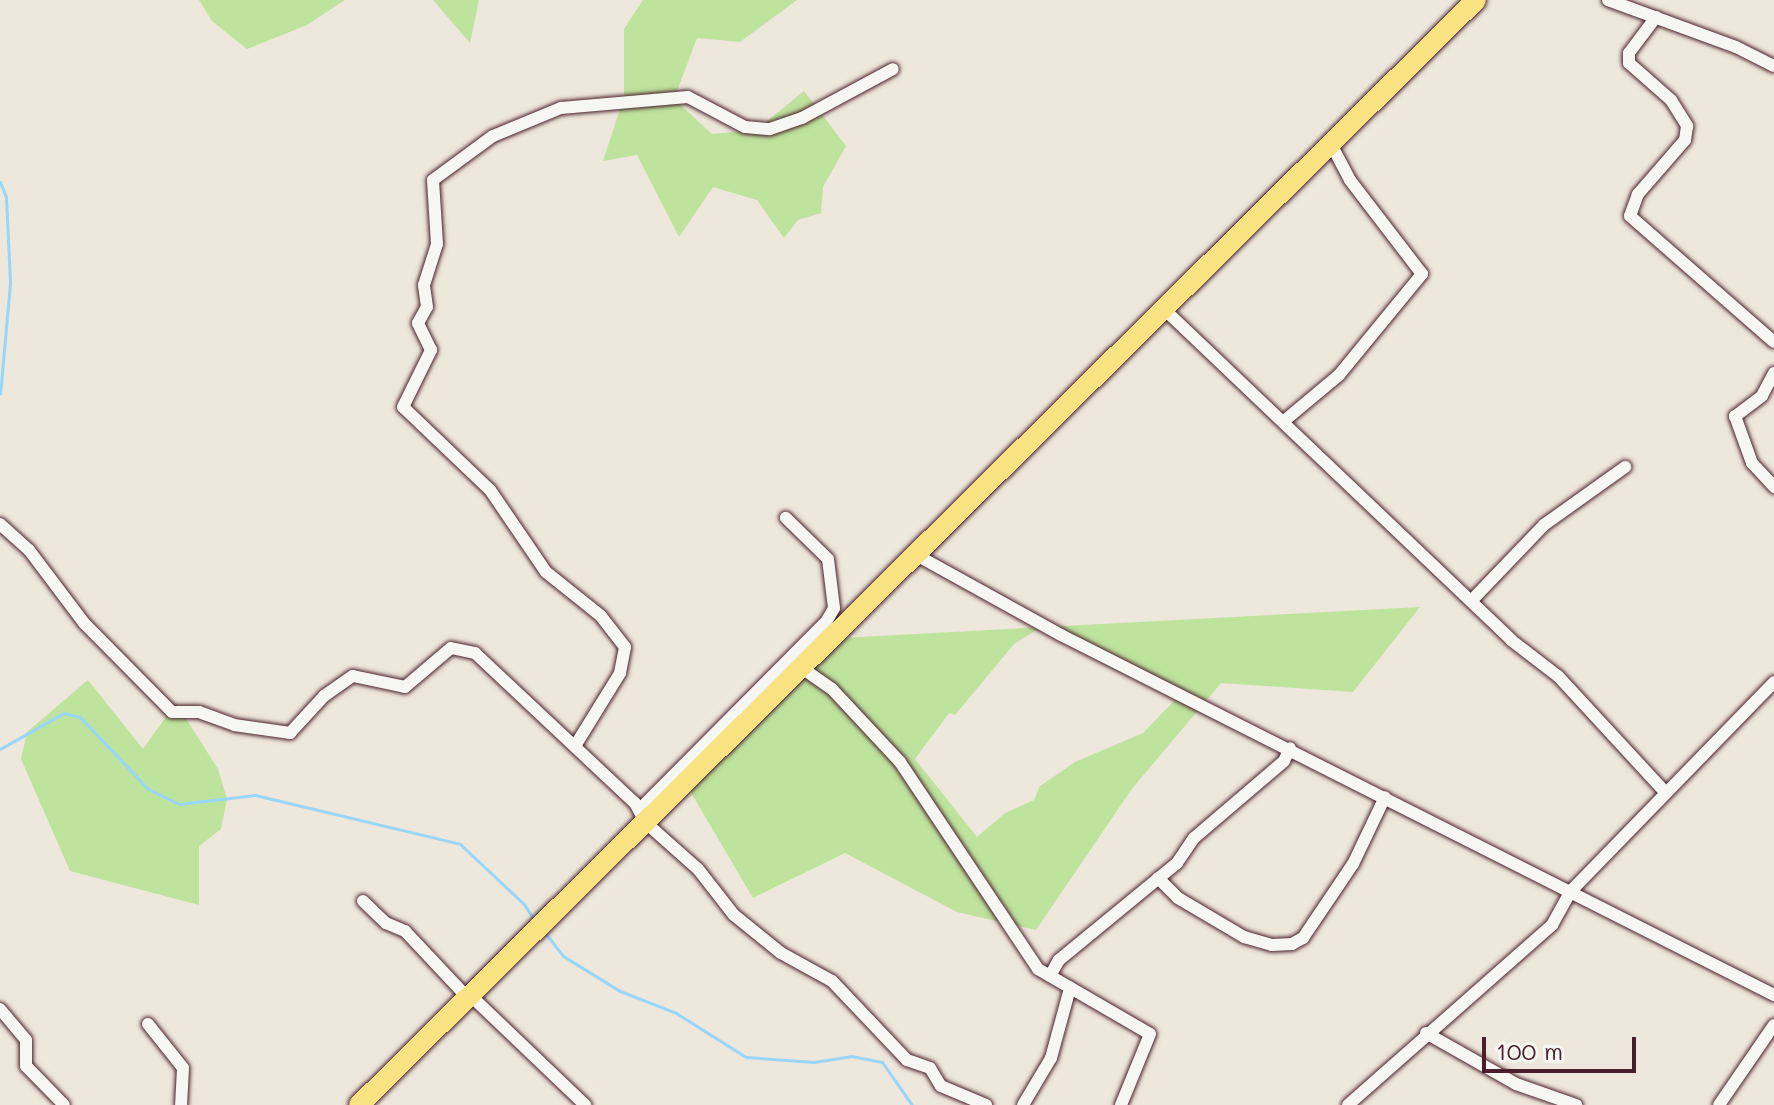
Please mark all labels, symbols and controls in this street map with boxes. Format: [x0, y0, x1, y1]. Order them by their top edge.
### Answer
scale bar [1486, 1021, 1640, 1071]
text: 100 m [1496, 1035, 1563, 1066]

